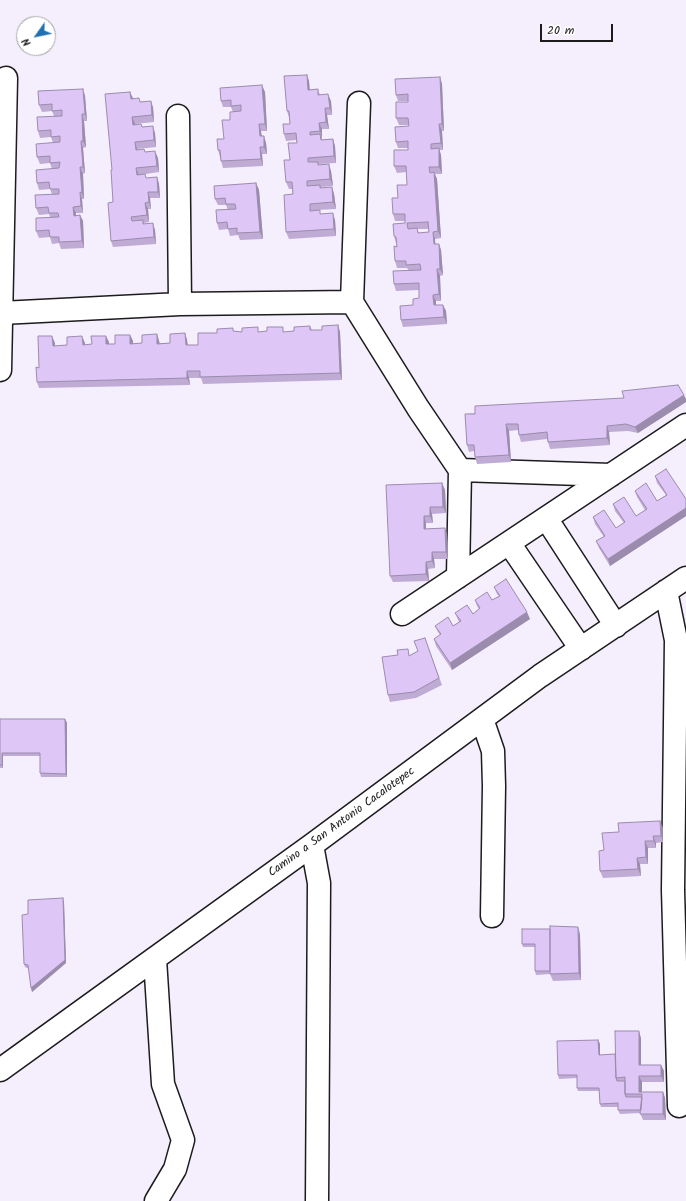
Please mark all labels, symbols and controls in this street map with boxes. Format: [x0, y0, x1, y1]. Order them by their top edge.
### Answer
north arrow [16, 16, 56, 56]
scale bar [542, 16, 615, 42]
text: 20 m [547, 21, 574, 40]
text: N [17, 34, 36, 50]
street label: Camino a San Antonio Cacalotepec [266, 765, 418, 881]

